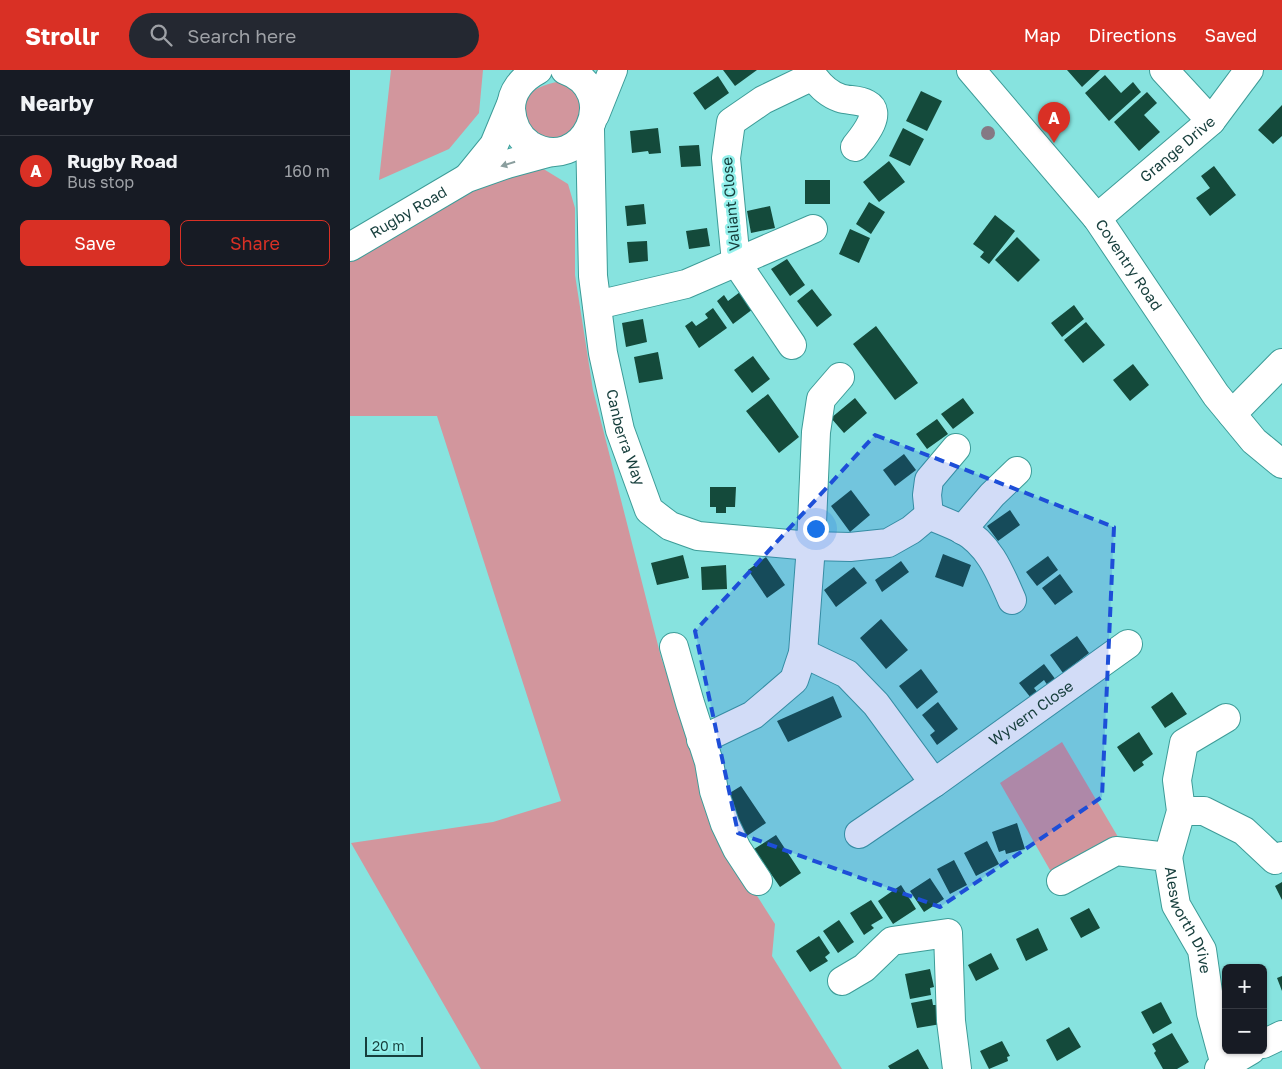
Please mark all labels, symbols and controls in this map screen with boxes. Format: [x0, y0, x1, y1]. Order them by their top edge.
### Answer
search box [129, 13, 479, 58]
text: Strollr [25, 21, 99, 50]
icon: search [147, 21, 175, 49]
text: Search here [187, 24, 296, 47]
text: Map [1024, 24, 1060, 46]
text: Directions [1088, 24, 1176, 46]
text: Saved [1204, 24, 1257, 46]
text: Nearby [20, 90, 94, 116]
pin: A [1038, 102, 1070, 143]
street label: Grange Drive [1136, 111, 1219, 186]
text: Rugby Road [67, 149, 177, 172]
street label: Valiant Close [717, 156, 743, 252]
one-way arrow [501, 160, 516, 168]
text: A [30, 161, 42, 181]
text: 160 m [284, 161, 330, 181]
text: Bus stop [67, 172, 134, 192]
street label: Rugby Road [366, 182, 450, 241]
street label: Coventry Road [1092, 215, 1166, 313]
button: Save [20, 220, 170, 266]
button: Share [180, 220, 330, 266]
street label: Canberra Way [603, 387, 650, 488]
your location [803, 516, 829, 542]
street label: Wyvern Close [985, 676, 1076, 749]
street label: Alesworth Drive [1162, 865, 1215, 975]
map controls [1222, 964, 1267, 1054]
button: + [1222, 964, 1267, 1009]
button: − [1222, 1009, 1267, 1054]
scale bar [365, 1034, 422, 1057]
text: 20 m [372, 1037, 405, 1054]

